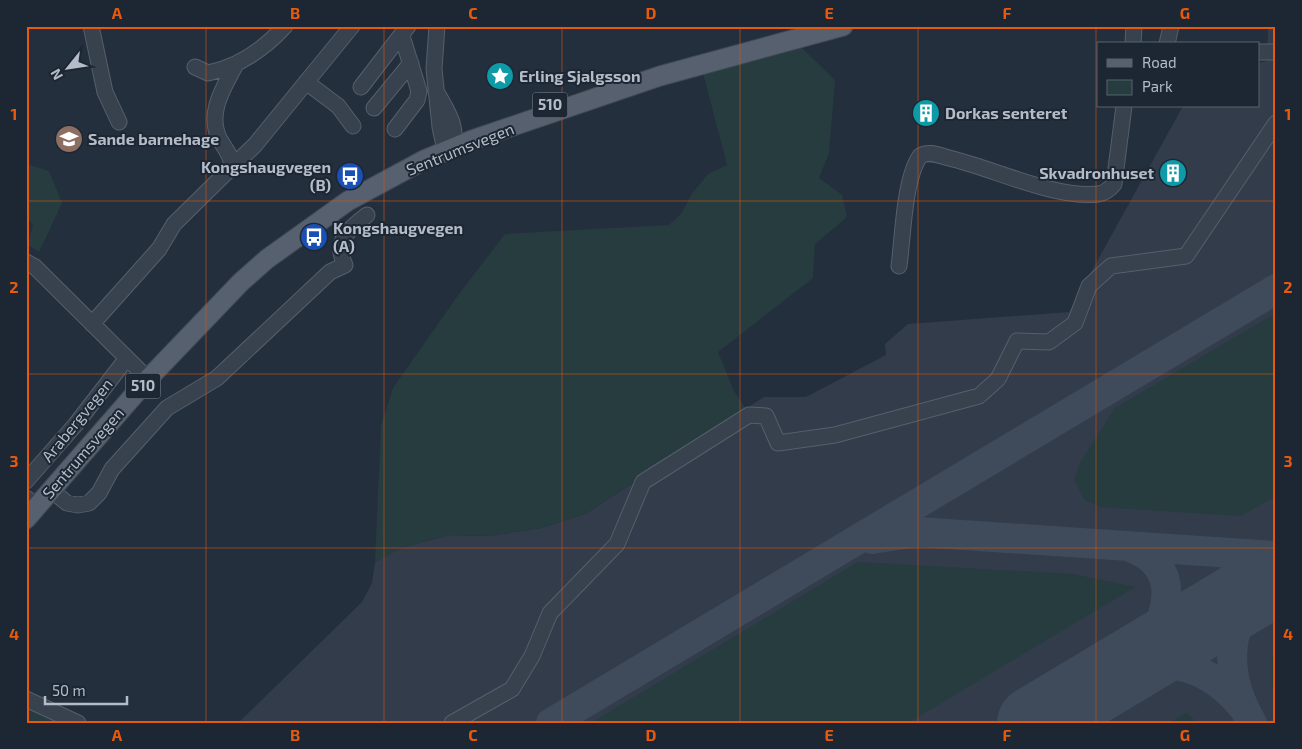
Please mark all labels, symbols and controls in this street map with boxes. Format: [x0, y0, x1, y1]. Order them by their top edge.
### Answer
text: A [112, 3, 123, 22]
text: B [290, 3, 300, 22]
text: C [468, 3, 478, 22]
text: D [646, 3, 657, 22]
text: E [824, 3, 834, 22]
text: F [1003, 3, 1012, 22]
text: G [1180, 3, 1190, 22]
north arrow [42, 42, 92, 92]
legend [1097, 42, 1260, 108]
text: Road [1142, 53, 1177, 71]
place icon: Erling Sjalgsson [485, 61, 515, 91]
text: N [46, 66, 66, 83]
place label: Erling Sjalgsson [519, 66, 641, 85]
text: Park [1142, 77, 1173, 95]
road number: 510 [532, 92, 568, 118]
building icon: Dorkas senteret [911, 98, 941, 128]
place label: Dorkas senteret [945, 103, 1068, 122]
text: 1 [11, 104, 17, 123]
text: 1 [1285, 104, 1291, 123]
street label: Sentrumsvegen [403, 118, 516, 179]
school or university icon: Sande barnehage [54, 124, 84, 154]
place label: Sande barnehage [88, 129, 219, 148]
place label: Kongshaugvegen (B) [201, 157, 331, 194]
building icon: Skvadronhuset [1158, 158, 1188, 188]
bus stop icon: Kongshaugvegen (B) [335, 161, 365, 191]
place label: Skvadronhuset [1039, 163, 1154, 182]
place label: Kongshaugvegen (A) [333, 218, 463, 255]
bus stop icon: Kongshaugvegen (A) [299, 222, 329, 252]
text: 2 [9, 277, 19, 296]
text: 2 [1283, 277, 1293, 296]
street label: Arabergvegen [37, 374, 116, 465]
road number: 510 [126, 374, 160, 398]
street label: Sentrumsvegen [38, 403, 127, 502]
text: 3 [9, 451, 19, 470]
text: 3 [1283, 451, 1293, 470]
text: 4 [9, 624, 19, 643]
text: 4 [1283, 624, 1293, 643]
scale bar [45, 674, 128, 706]
text: 50 m [52, 681, 86, 699]
text: A [112, 725, 123, 744]
text: B [290, 725, 300, 744]
text: C [468, 725, 478, 744]
text: D [646, 725, 657, 744]
text: E [824, 725, 834, 744]
text: F [1003, 725, 1012, 744]
text: G [1180, 725, 1190, 744]

